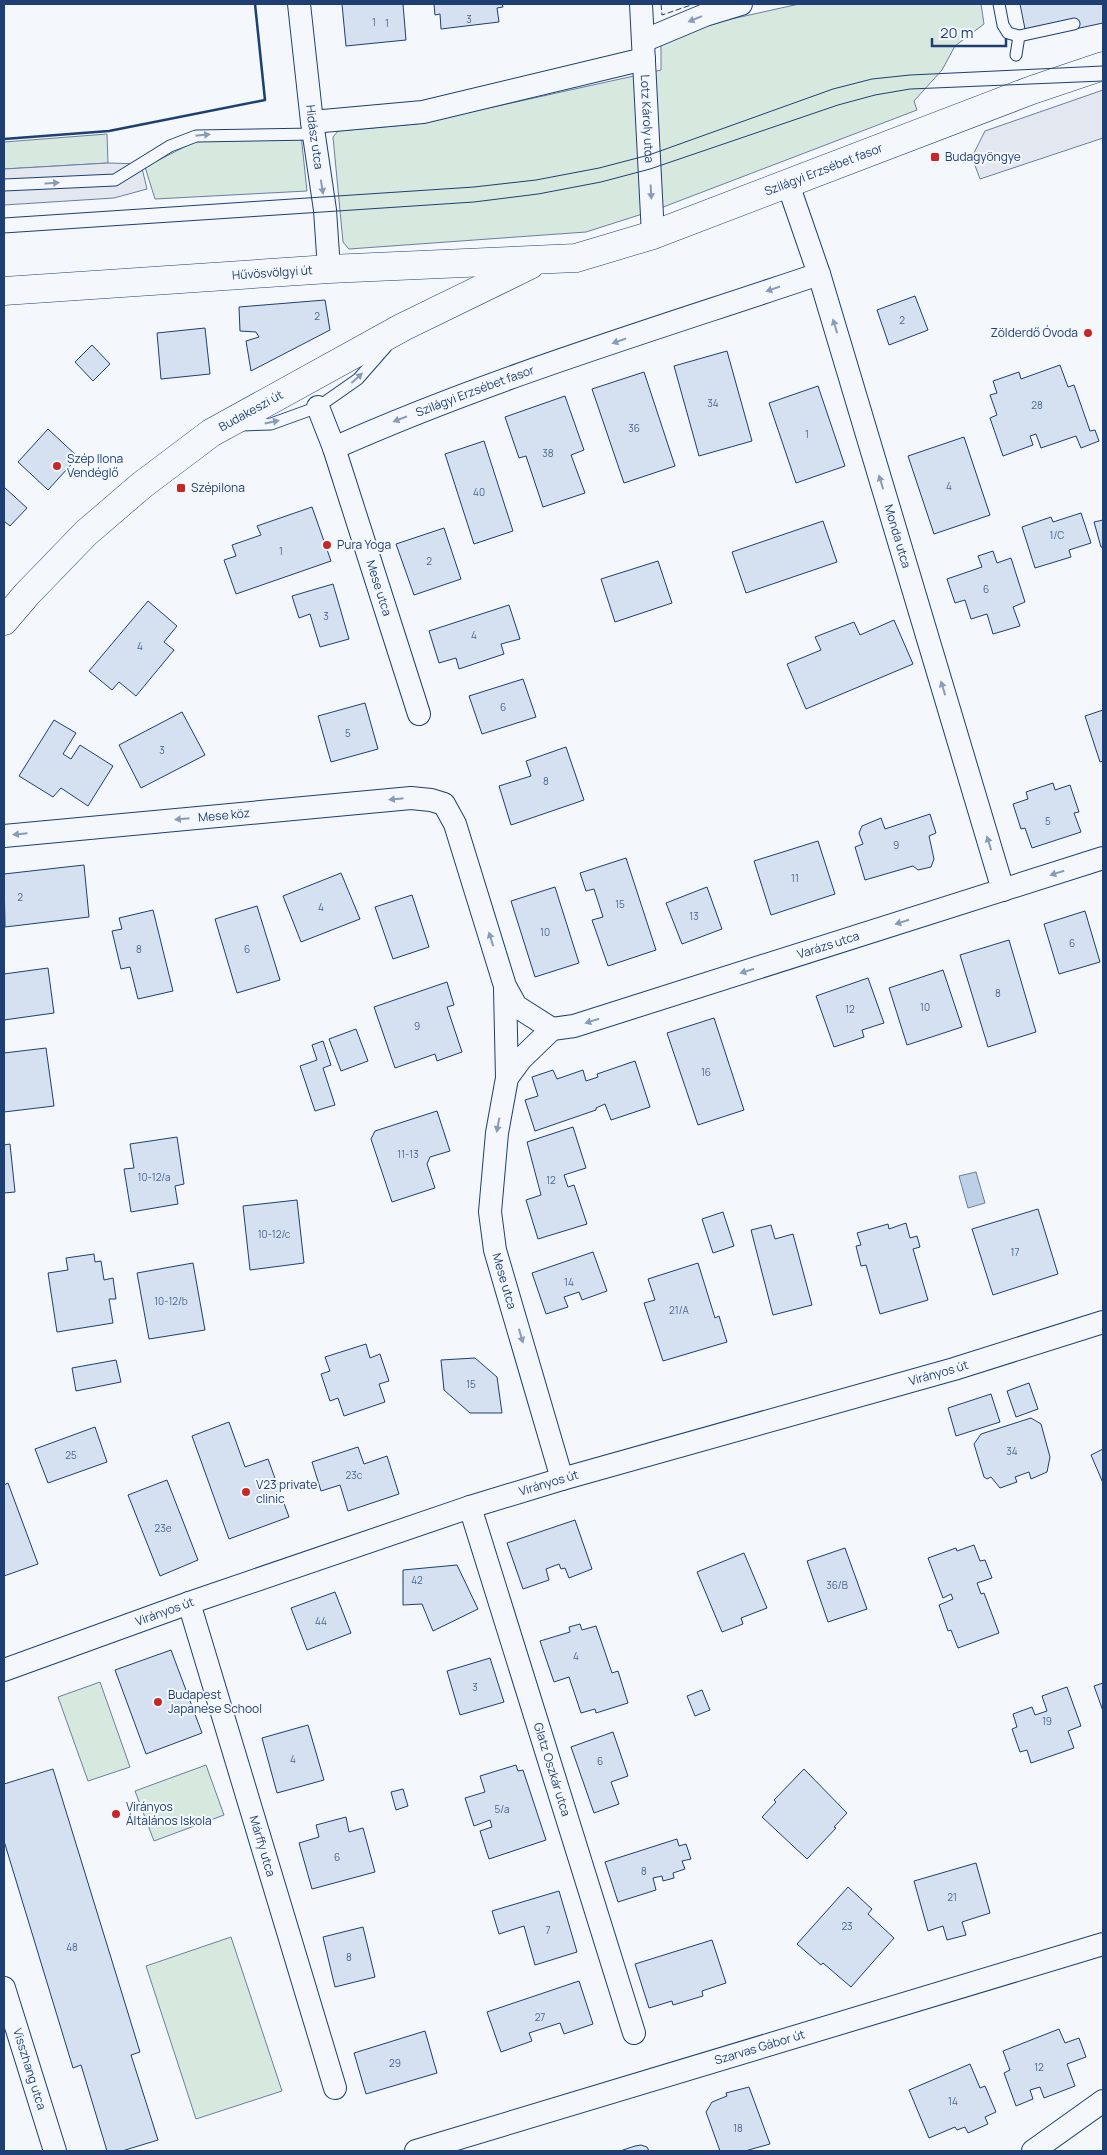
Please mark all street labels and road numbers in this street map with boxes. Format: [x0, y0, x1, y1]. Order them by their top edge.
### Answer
street label: Lotz Károly utca [637, 74, 658, 163]
street label: Hidász utca [302, 104, 328, 170]
street label: Szilágyi Erzsébet fasor [762, 139, 886, 200]
street label: Hűvösvölgyi út [232, 261, 313, 284]
street label: Szilágyi Erzsébet fasor [413, 361, 537, 421]
street label: Budakeszi út [215, 386, 286, 435]
street label: Monda utca [880, 502, 915, 570]
street label: Mese utca [362, 558, 396, 618]
street label: Mese köz [197, 804, 251, 826]
street label: Varázs utca [795, 927, 861, 963]
street label: Mese utca [488, 1251, 521, 1311]
street label: Virányos út [907, 1356, 971, 1389]
street label: Virányos út [517, 1466, 580, 1500]
street label: Virányos út [133, 1593, 196, 1630]
street label: Glatz Oszkár utca [530, 1720, 575, 1818]
street label: Márffy utca [246, 1814, 280, 1879]
street label: Szarvas Gábor út [712, 2025, 807, 2069]
street label: Visszhang utca [9, 2026, 51, 2112]

